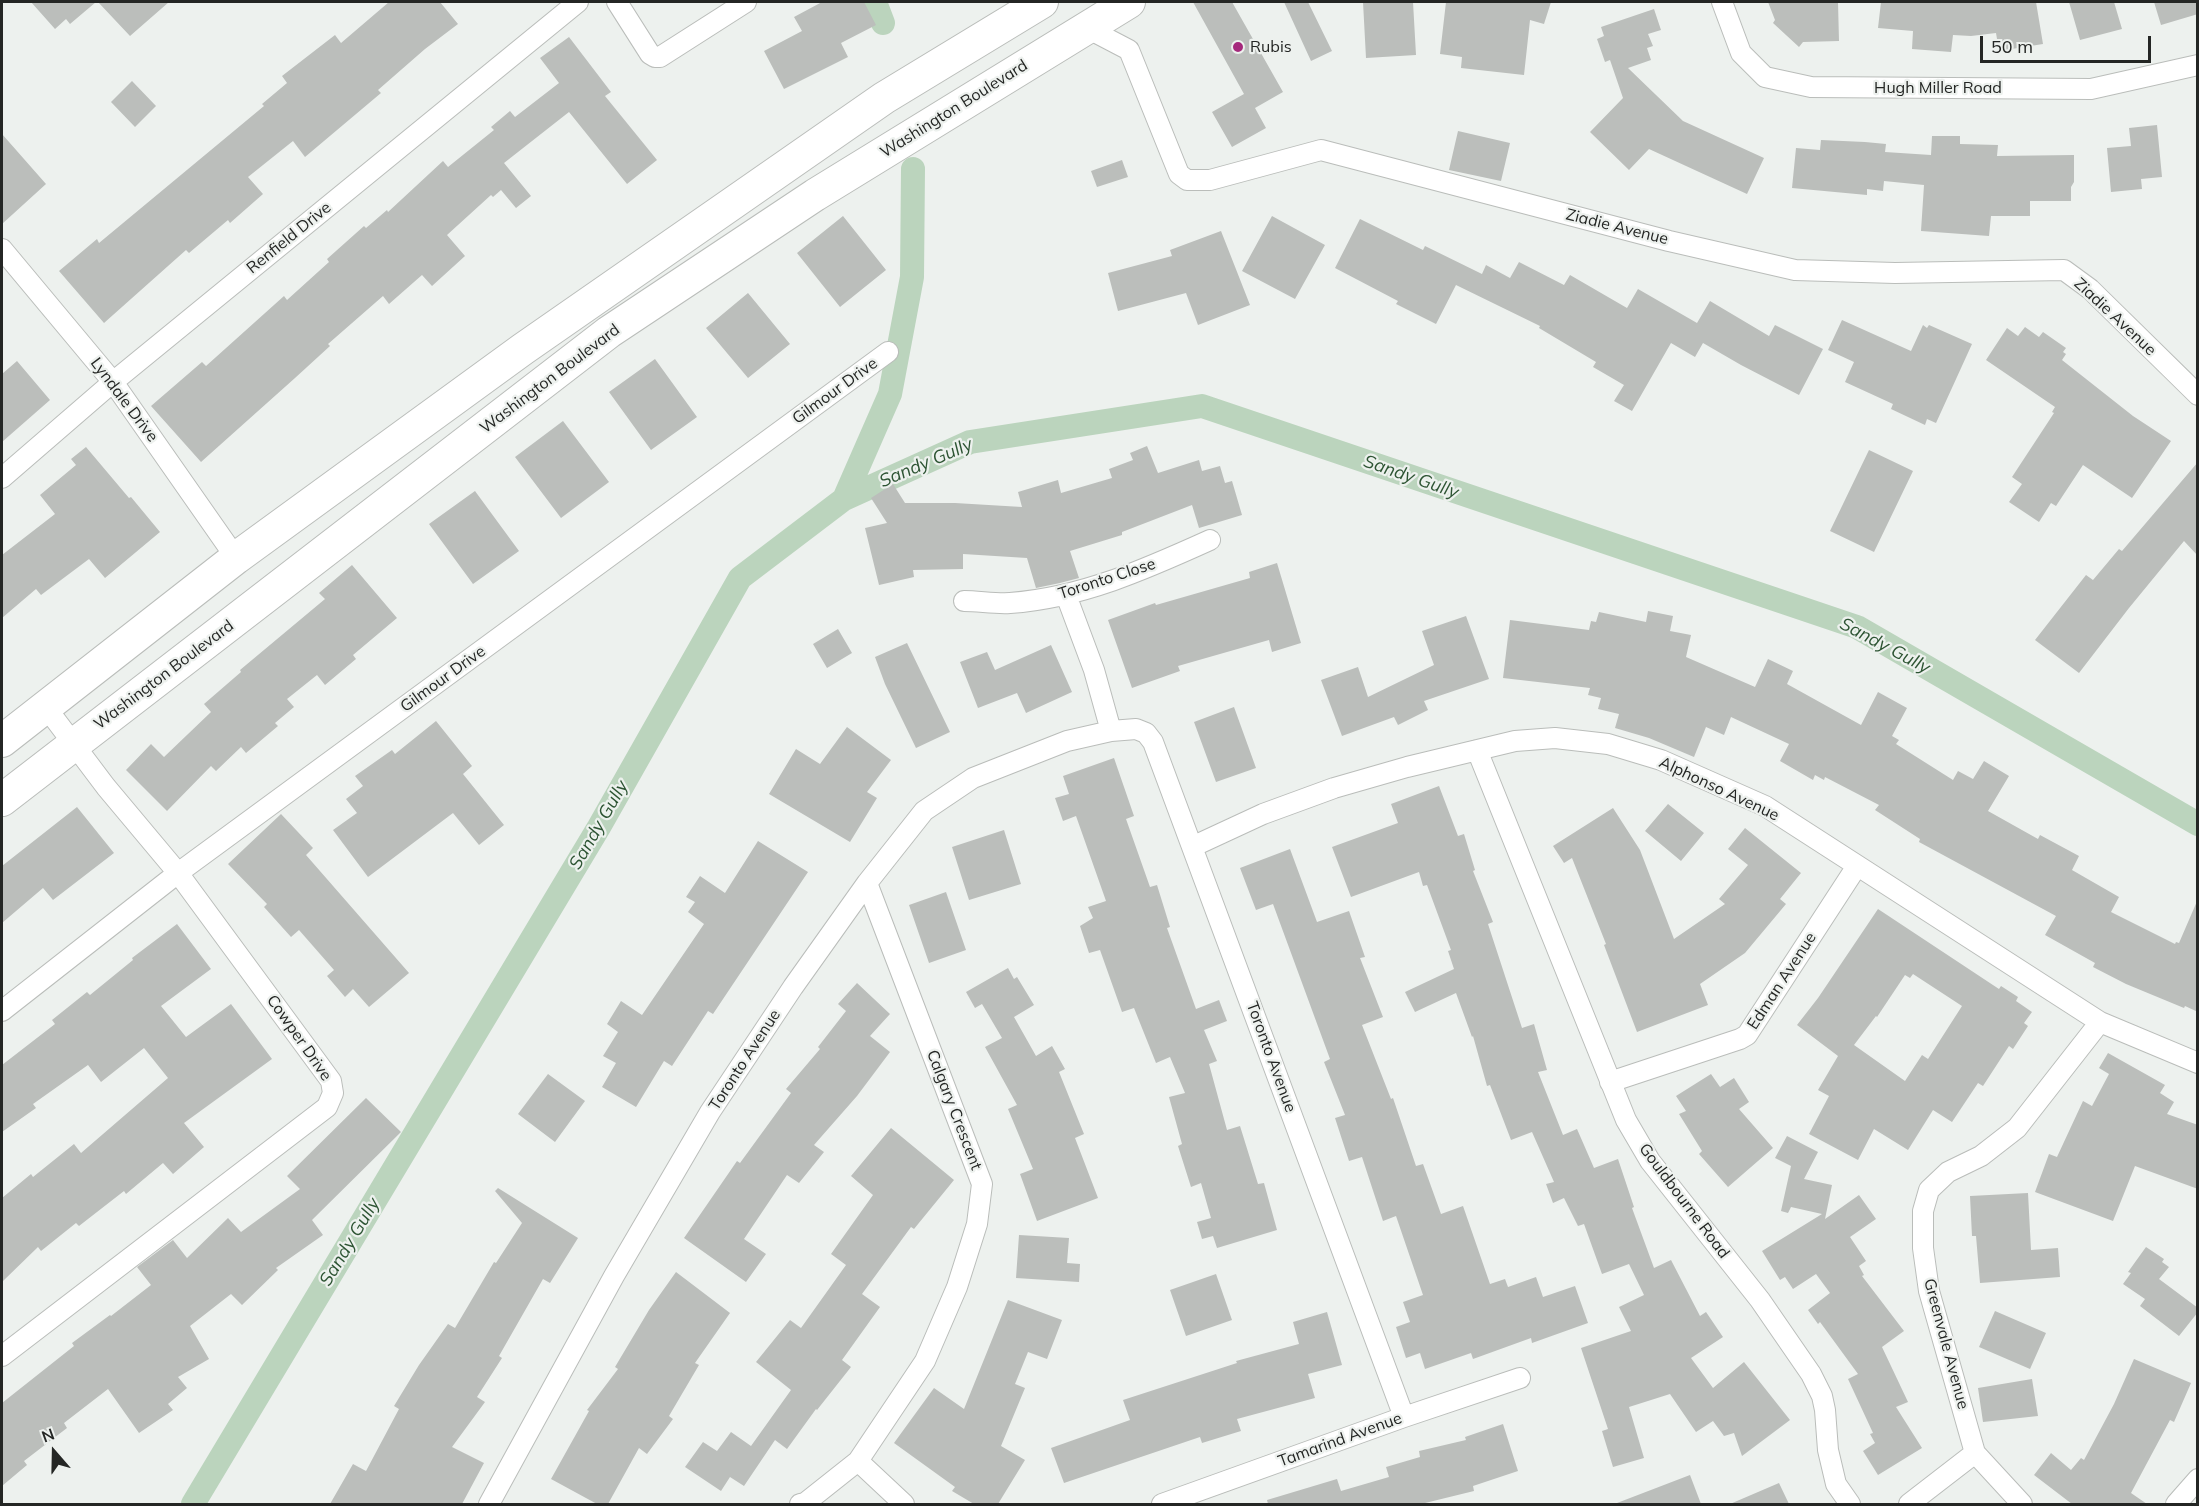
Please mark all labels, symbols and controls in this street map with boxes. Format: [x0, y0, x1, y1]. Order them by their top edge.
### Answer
scale bar [1983, 24, 2154, 62]
text: 50 m [1991, 35, 2033, 58]
place label: Rubis [1250, 37, 1292, 57]
marker: Rubis [1231, 40, 1245, 54]
street label: Washington Boulevard [877, 56, 1031, 162]
street label: Hugh Miller Road [1874, 78, 2002, 98]
street label: Renfield Drive [243, 198, 335, 278]
street label: Ziadie Avenue [1564, 205, 1670, 249]
street label: Ziadie Avenue [2070, 274, 2160, 360]
street label: Washington Boulevard [476, 320, 624, 438]
street label: Lyndale Drive [86, 354, 162, 446]
street label: Gilmour Drive [789, 354, 881, 428]
water label: Sandy Gully [876, 434, 976, 492]
water label: Sandy Gully [1361, 451, 1461, 503]
street label: Toronto Close [1056, 554, 1158, 604]
water label: Sandy Gully [1836, 613, 1934, 679]
street label: Washington Boulevard [90, 616, 238, 734]
street label: Gilmour Drive [397, 642, 489, 716]
street label: Alphonso Avenue [1656, 753, 1782, 825]
water label: Sandy Gully [565, 777, 633, 873]
street label: Edman Avenue [1743, 929, 1821, 1033]
street label: Cowper Drive [262, 991, 336, 1085]
street label: Toronto Avenue [1242, 999, 1300, 1115]
street label: Toronto Avenue [705, 1006, 785, 1114]
street label: Calgary Crescent [922, 1047, 986, 1173]
street label: Gouldbourne Road [1635, 1140, 1733, 1262]
water label: Sandy Gully [315, 1194, 385, 1290]
street label: Greenvale Avenue [1919, 1277, 1973, 1411]
street label: Tamarind Avenue [1276, 1409, 1404, 1471]
north arrow [24, 1422, 84, 1482]
text: N [39, 1424, 57, 1447]

